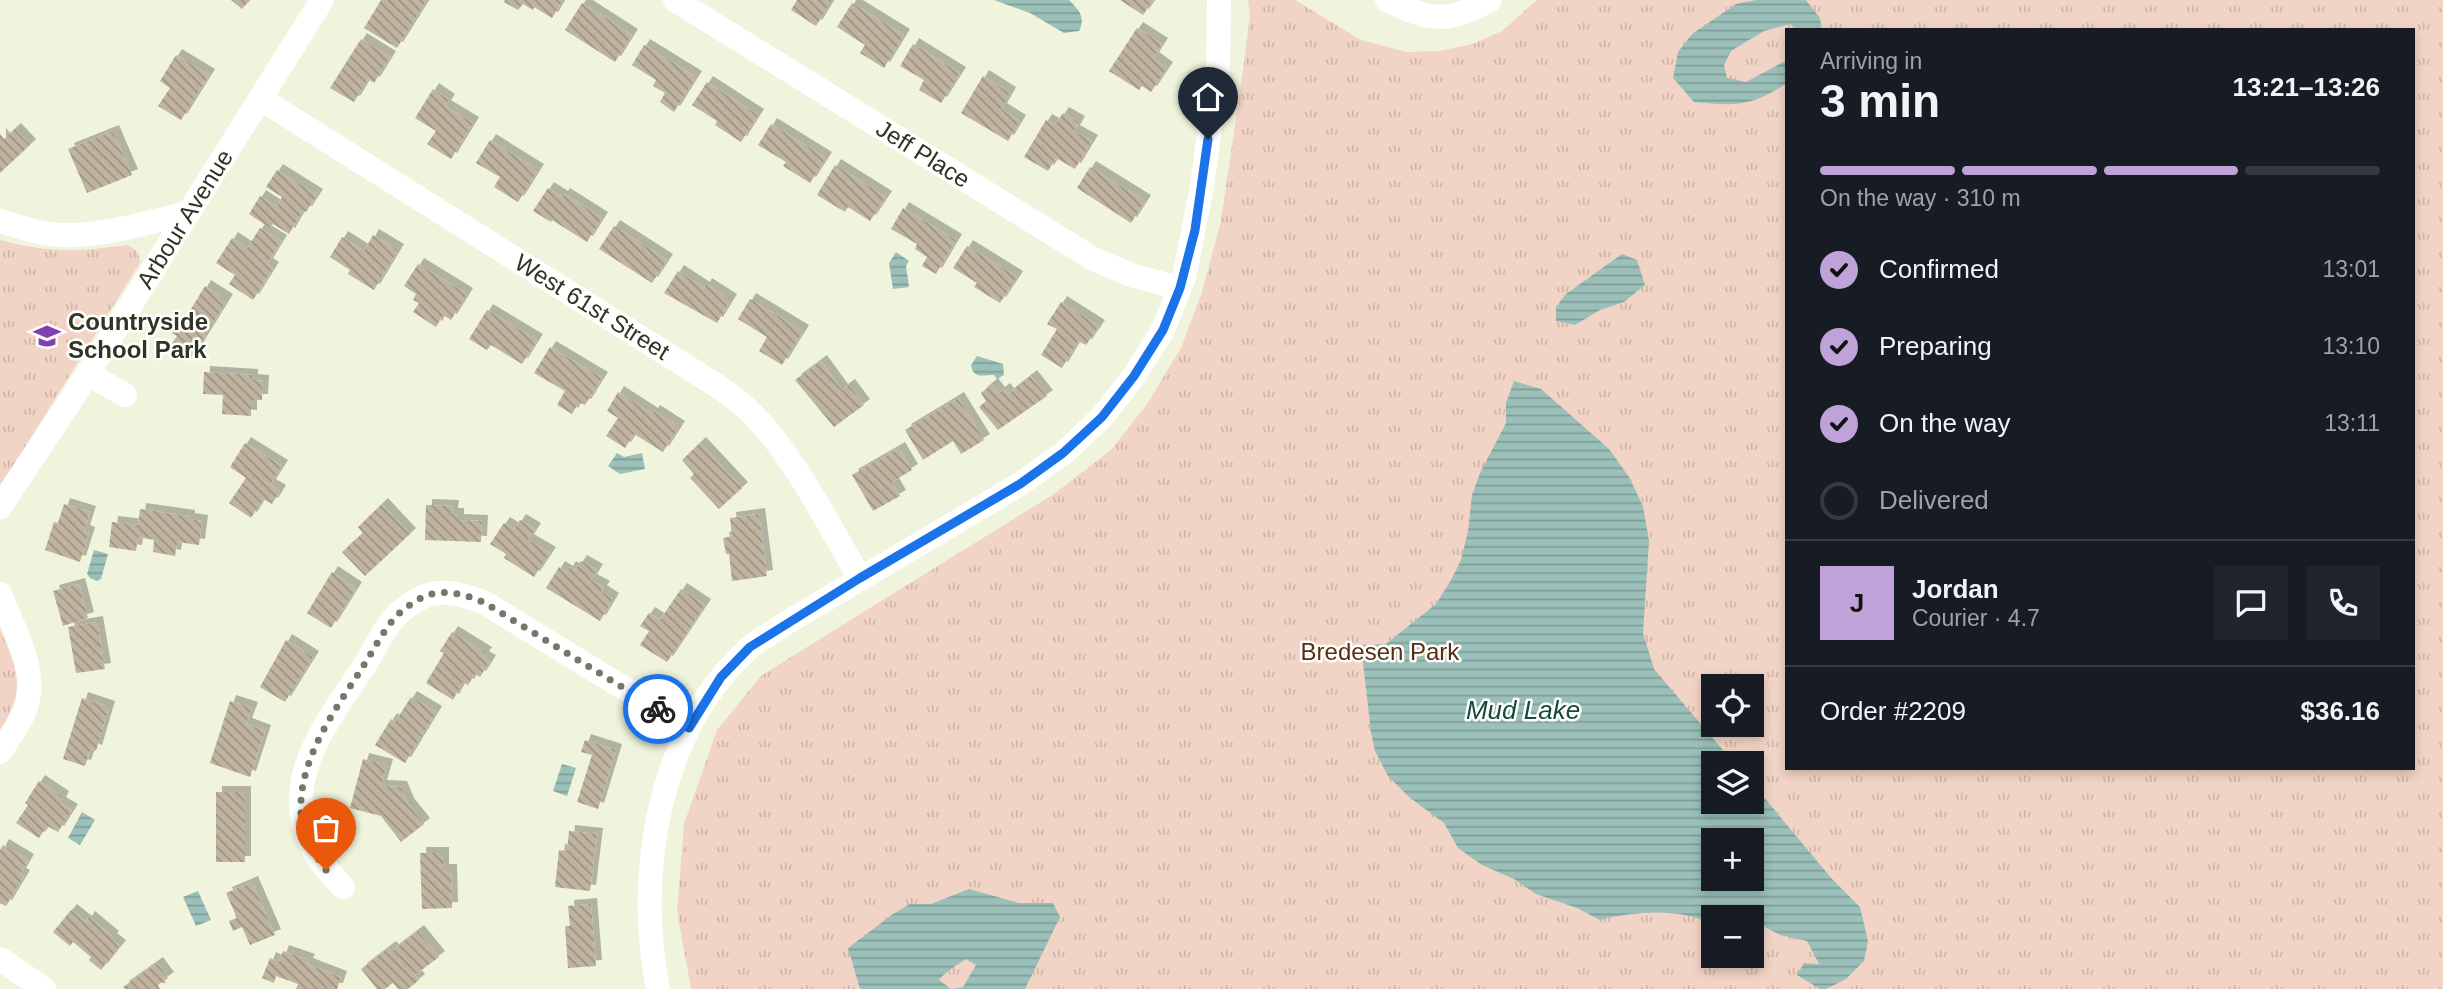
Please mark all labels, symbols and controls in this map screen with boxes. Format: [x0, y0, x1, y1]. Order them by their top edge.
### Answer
text: Arriving in [1820, 48, 1922, 74]
pin [1178, 67, 1238, 139]
text: 13:21–13:26 [2233, 72, 2380, 102]
text: 3 min [1820, 75, 1940, 127]
icon: home [1189, 78, 1227, 116]
street label: Jeff Place [872, 114, 975, 193]
street label: Arbour Avenue [131, 144, 238, 293]
text: On the way · 310 m [1820, 185, 2021, 211]
street label: West 61st Street [510, 248, 675, 365]
icon: check [1820, 251, 1858, 289]
text: Confirmed [1879, 254, 1999, 284]
text: 13:01 [2322, 256, 2380, 282]
place label: Countryside School Park [68, 308, 208, 363]
school or university icon: Countryside School Park [32, 321, 62, 351]
icon: check [1820, 328, 1858, 366]
text: Preparing [1879, 331, 1992, 361]
text: 13:10 [2322, 333, 2380, 359]
icon: check [1820, 405, 1858, 443]
text: On the way [1879, 408, 2011, 438]
text: 13:11 [2324, 410, 2380, 436]
text: Delivered [1879, 485, 1989, 515]
button: chat [2214, 566, 2288, 640]
button: phone [2306, 566, 2380, 640]
text: Jordan [1912, 574, 1999, 604]
text: J [1850, 588, 1864, 618]
text: Courier · 4.7 [1912, 605, 2040, 631]
park label: Bredesen Park [1301, 638, 1460, 665]
courier [623, 674, 693, 744]
map controls [1701, 674, 1764, 968]
button: locate [1701, 674, 1764, 737]
icon: bike [639, 690, 677, 728]
water label: Mud Lake [1466, 695, 1580, 725]
text: Order #2209 [1820, 696, 1966, 726]
text: $36.16 [2300, 696, 2380, 726]
button: layers [1701, 751, 1764, 814]
pin [296, 798, 356, 870]
icon: bag [307, 809, 345, 847]
button: + [1701, 828, 1764, 891]
button: − [1701, 905, 1764, 968]

